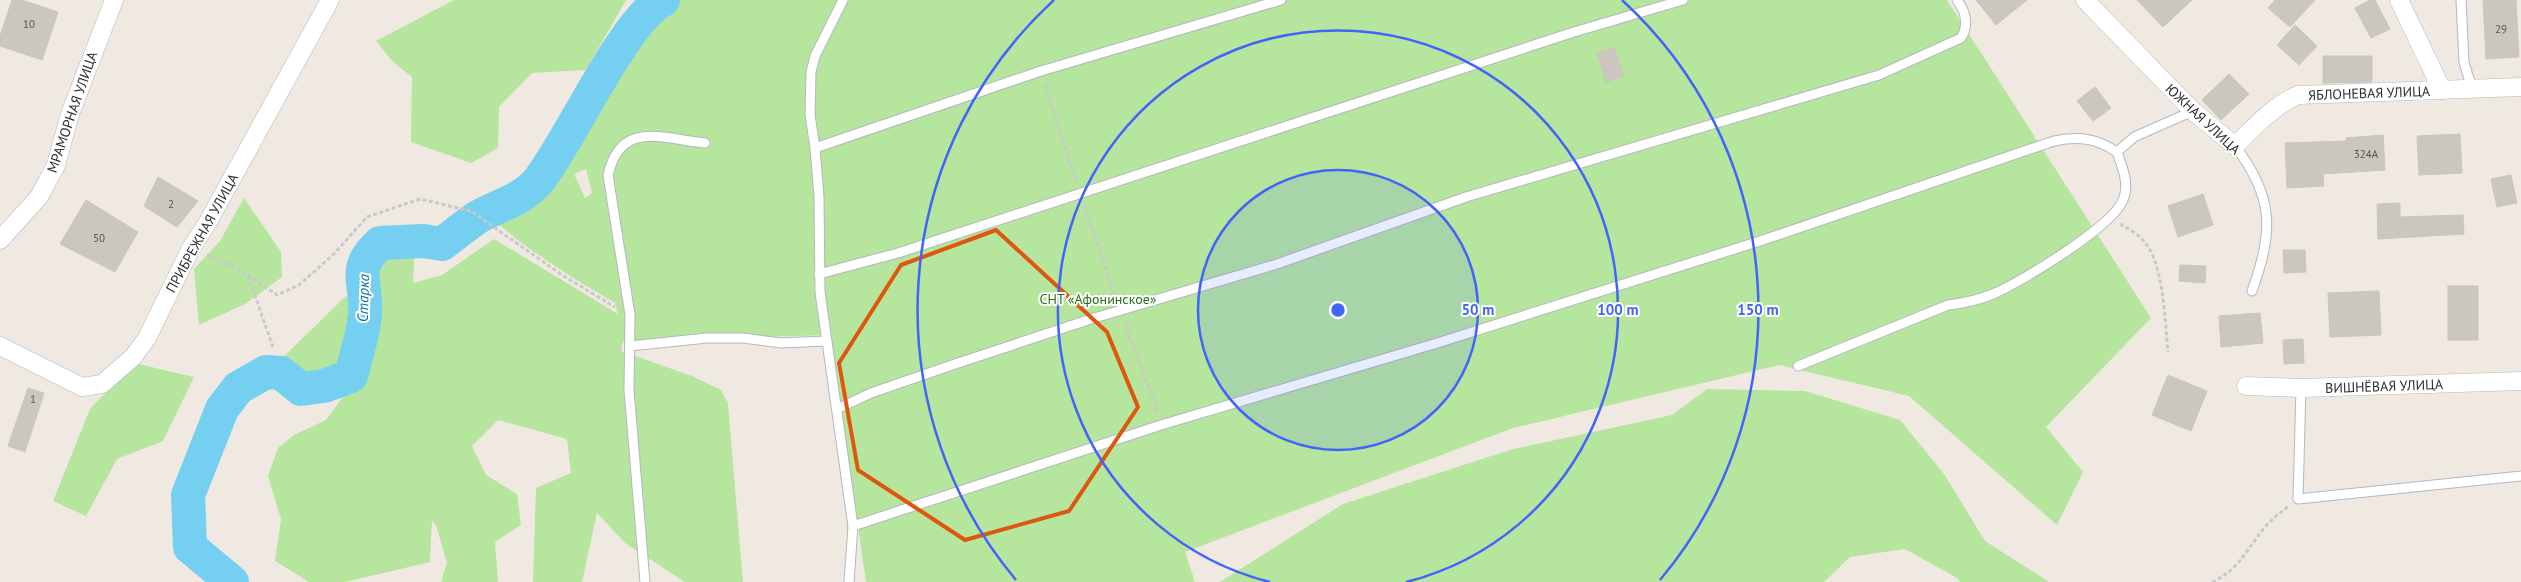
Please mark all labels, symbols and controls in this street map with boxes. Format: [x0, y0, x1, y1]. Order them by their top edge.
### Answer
house number: 10 [23, 17, 35, 31]
house number: 29 [2495, 22, 2507, 36]
street label: МРАМОРНАЯ УЛИЦА [43, 48, 101, 175]
street label: ЮЖНАЯ УЛИЦА [2162, 80, 2245, 159]
street label: ЯБЛОНЕВАЯ УЛИЦА [2308, 82, 2431, 104]
house number: 324А [2354, 147, 2379, 161]
street label: ПРИБРЕЖНАЯ УЛИЦА [162, 170, 243, 296]
house number: 2 [168, 197, 174, 211]
house number: 50 [93, 231, 105, 245]
water label: Старка [353, 273, 373, 322]
park label: СНТ «Афонинское» [1040, 290, 1157, 308]
text: 50 m [1462, 300, 1494, 319]
text: 100 m [1597, 300, 1639, 319]
text: 150 m [1737, 300, 1779, 319]
centre of rings [1329, 301, 1347, 319]
street label: ВИШНЁВАЯ УЛИЦА [2325, 375, 2444, 397]
house number: 1 [30, 392, 36, 406]

